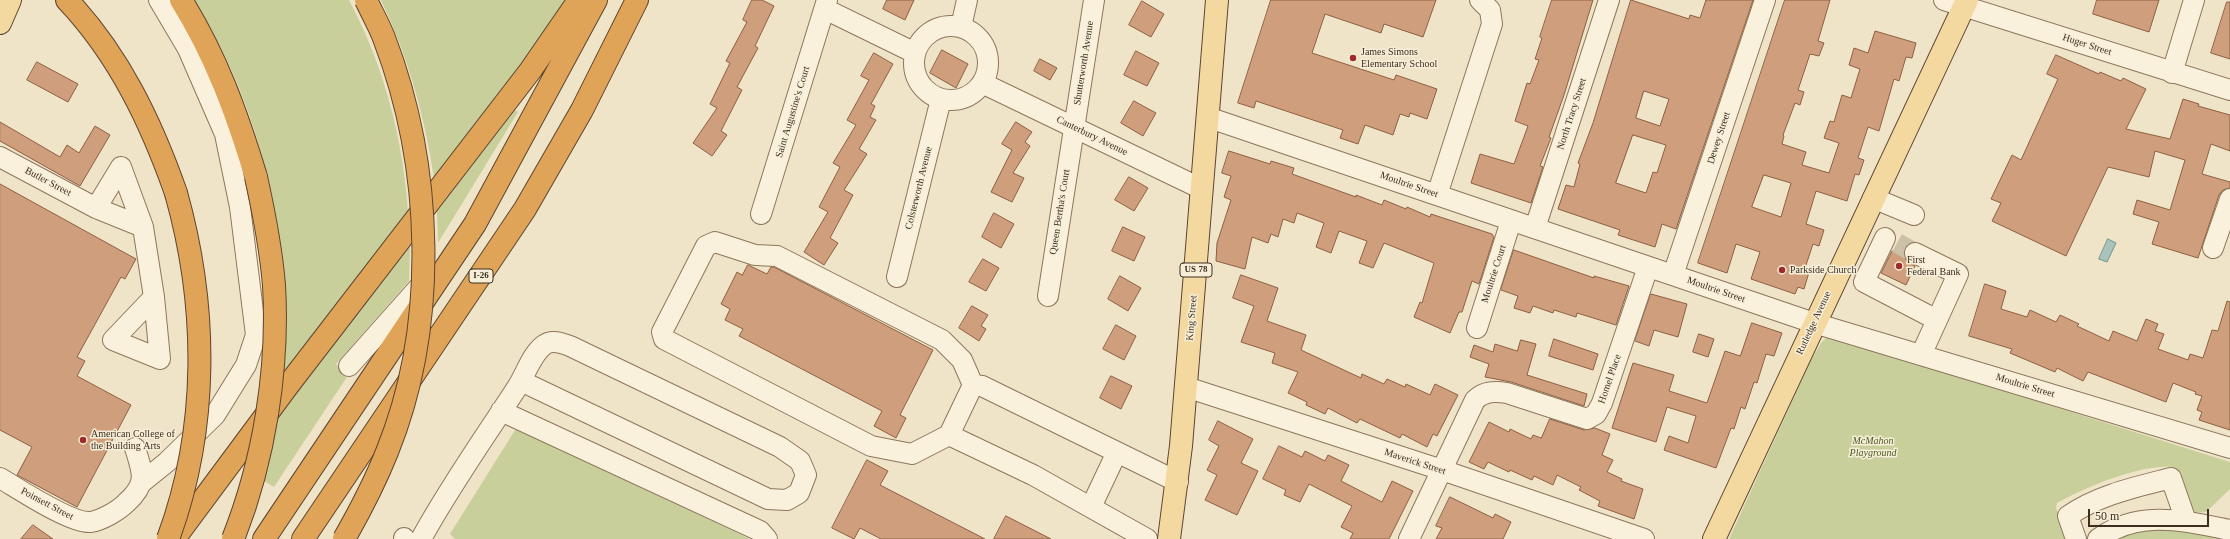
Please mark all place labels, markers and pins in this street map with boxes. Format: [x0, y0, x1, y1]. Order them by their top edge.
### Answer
place label: James Simons Elementary School [1361, 46, 1437, 70]
marker: James Simons Elementary School [1348, 53, 1358, 63]
place label: First Federal Bank [1907, 254, 1961, 278]
marker: First Federal Bank [1894, 261, 1904, 271]
place label: Parkside Church [1790, 264, 1856, 276]
marker: Parkside Church [1777, 265, 1787, 275]
place label: American College of the Building Arts [91, 428, 175, 452]
marker: American College of the Building Arts [78, 435, 88, 445]

